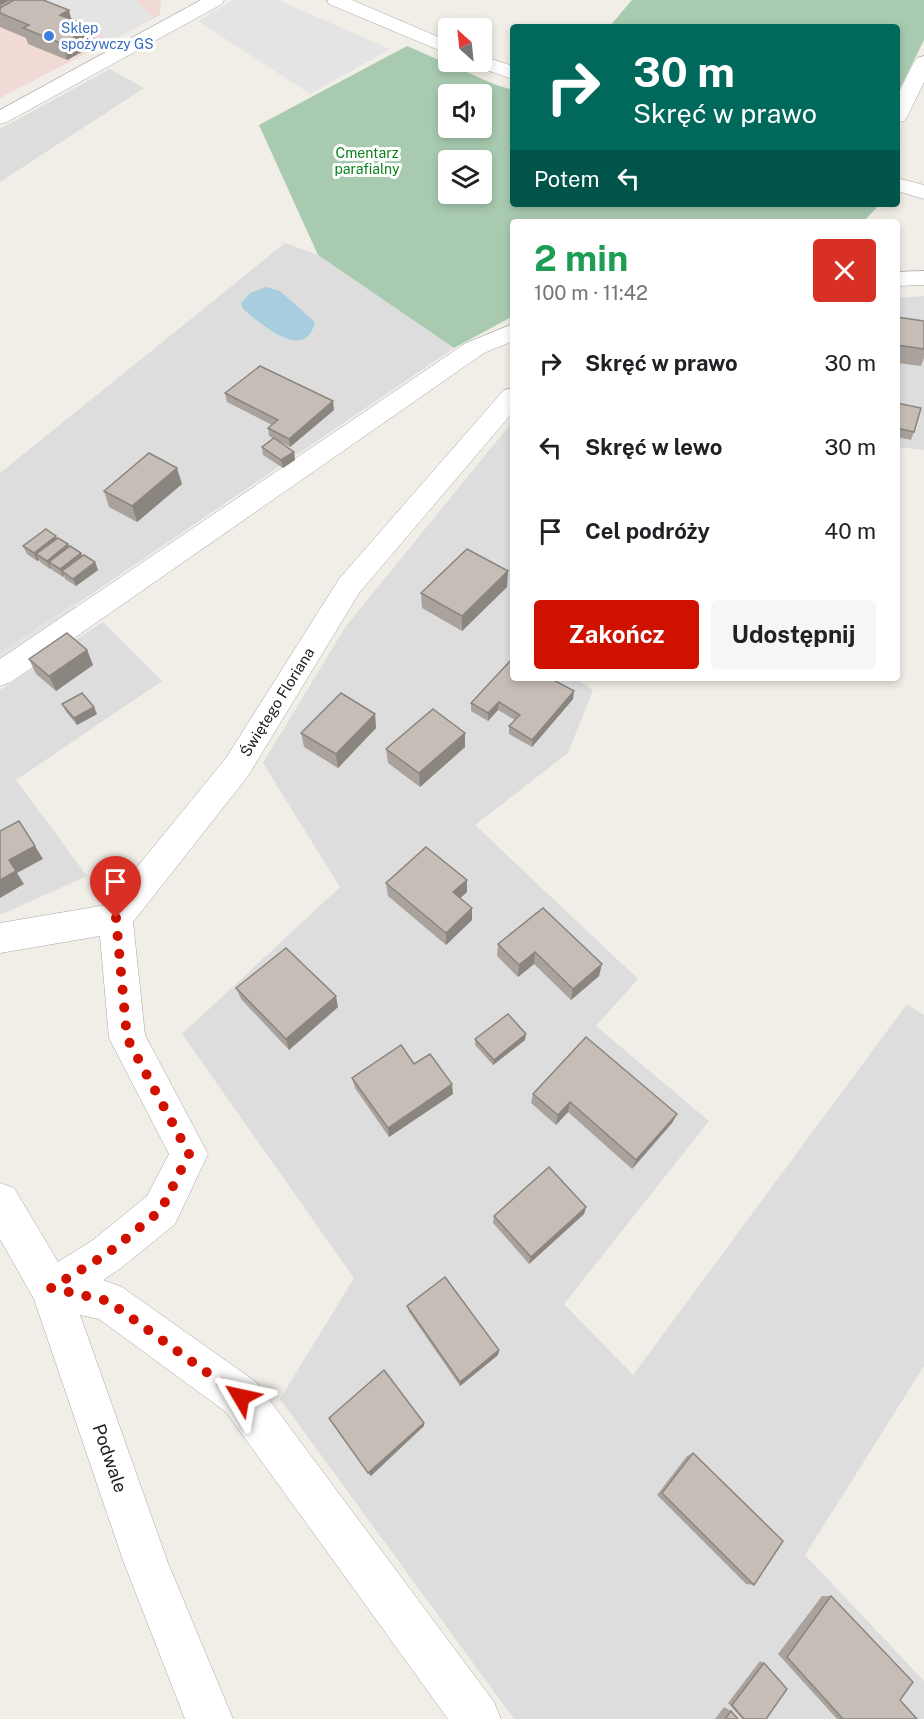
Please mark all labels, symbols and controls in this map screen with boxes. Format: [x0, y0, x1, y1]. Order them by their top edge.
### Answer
north arrow [438, 18, 492, 72]
map controls [438, 18, 492, 204]
place label: Sklep spożywczy GS [61, 20, 154, 52]
marker: Sklep spożywczy GS [42, 29, 56, 43]
text: 30 m [633, 47, 735, 96]
icon: right [534, 48, 612, 126]
button: sound [438, 84, 492, 138]
text: Skręć w prawo [633, 97, 817, 129]
park label: Cmentarz parafialny [335, 145, 400, 177]
button: layers [438, 150, 492, 204]
icon: left [612, 162, 645, 195]
text: Potem [534, 166, 600, 192]
text: 2 min [534, 237, 628, 279]
button: close [813, 239, 876, 302]
text: 100 m · 11:42 [534, 281, 648, 305]
icon: right [534, 347, 567, 380]
text: Skręć w prawo [585, 350, 738, 376]
text: 30 m [824, 350, 876, 376]
icon: left [534, 431, 567, 464]
text: Skręć w lewo [585, 434, 722, 460]
text: 30 m [824, 434, 876, 460]
icon: arrive [534, 515, 567, 548]
text: Cel podróży [585, 518, 710, 544]
text: 40 m [824, 518, 876, 544]
button: Zakończ [534, 600, 699, 669]
button: Udostępnij [711, 600, 876, 669]
street label: Świętego Floriana [236, 644, 317, 760]
pin [90, 856, 141, 918]
icon: arrive [99, 865, 132, 898]
position arrow [209, 1365, 273, 1429]
street label: Podwale [88, 1421, 132, 1495]

